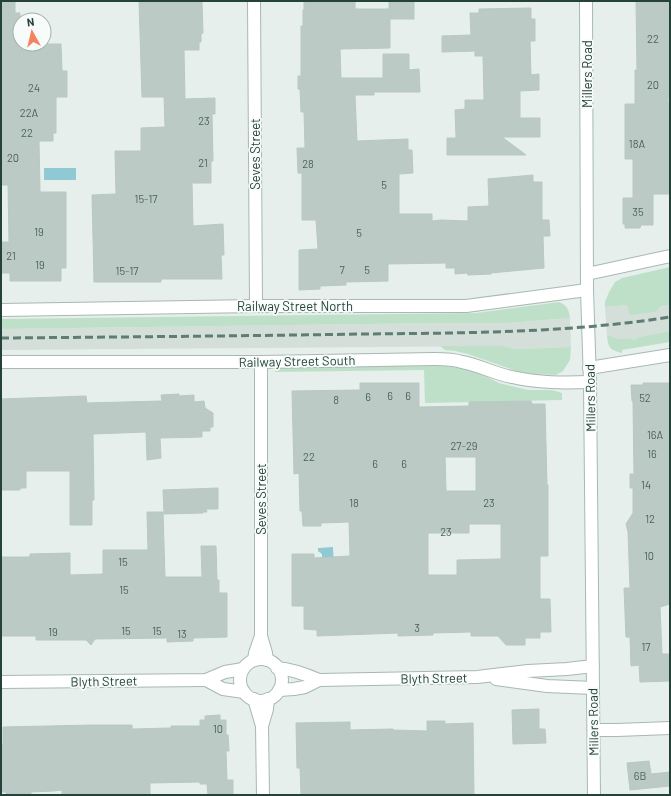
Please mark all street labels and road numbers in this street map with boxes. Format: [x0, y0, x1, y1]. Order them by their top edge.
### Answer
street label: Millers Road [579, 40, 595, 108]
street label: Seves Street [247, 118, 263, 190]
street label: Railway Street North [237, 298, 353, 314]
street label: Railway Street South [238, 352, 356, 370]
street label: Millers Road [581, 364, 599, 432]
street label: Seves Street [253, 463, 269, 535]
street label: Blyth Street [400, 669, 468, 687]
street label: Blyth Street [70, 672, 138, 690]
street label: Millers Road [584, 688, 602, 756]

